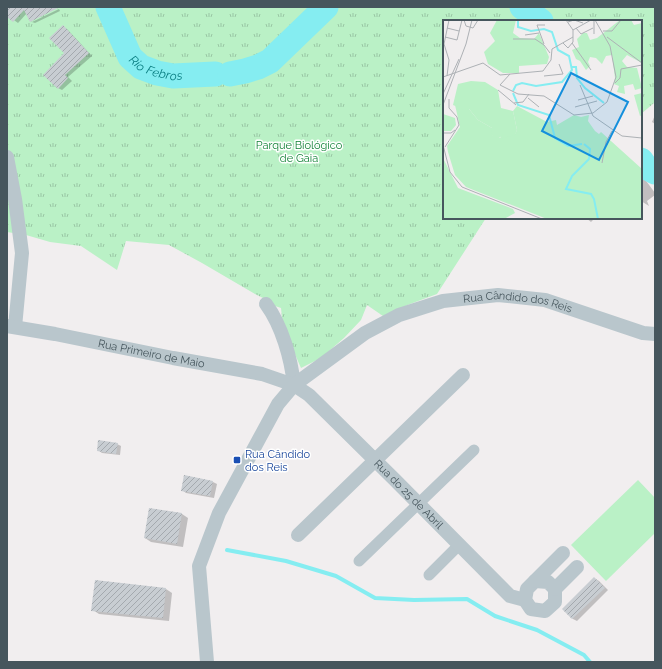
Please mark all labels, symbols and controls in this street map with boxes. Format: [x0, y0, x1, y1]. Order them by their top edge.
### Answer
inset map [443, 20, 642, 219]
water label: Rio Febros [126, 53, 183, 83]
park label: Parque Biológico de Gaia [256, 139, 343, 165]
street label: Rua Cândido dos Reis [462, 289, 574, 316]
street label: Rua Primeiro de Maio [97, 337, 206, 371]
place label: Rua Cândido dos Reis [245, 448, 310, 474]
marker: Rua Cândido dos Reis [232, 455, 242, 465]
street label: Rua do 25 de Abril [371, 457, 446, 532]

